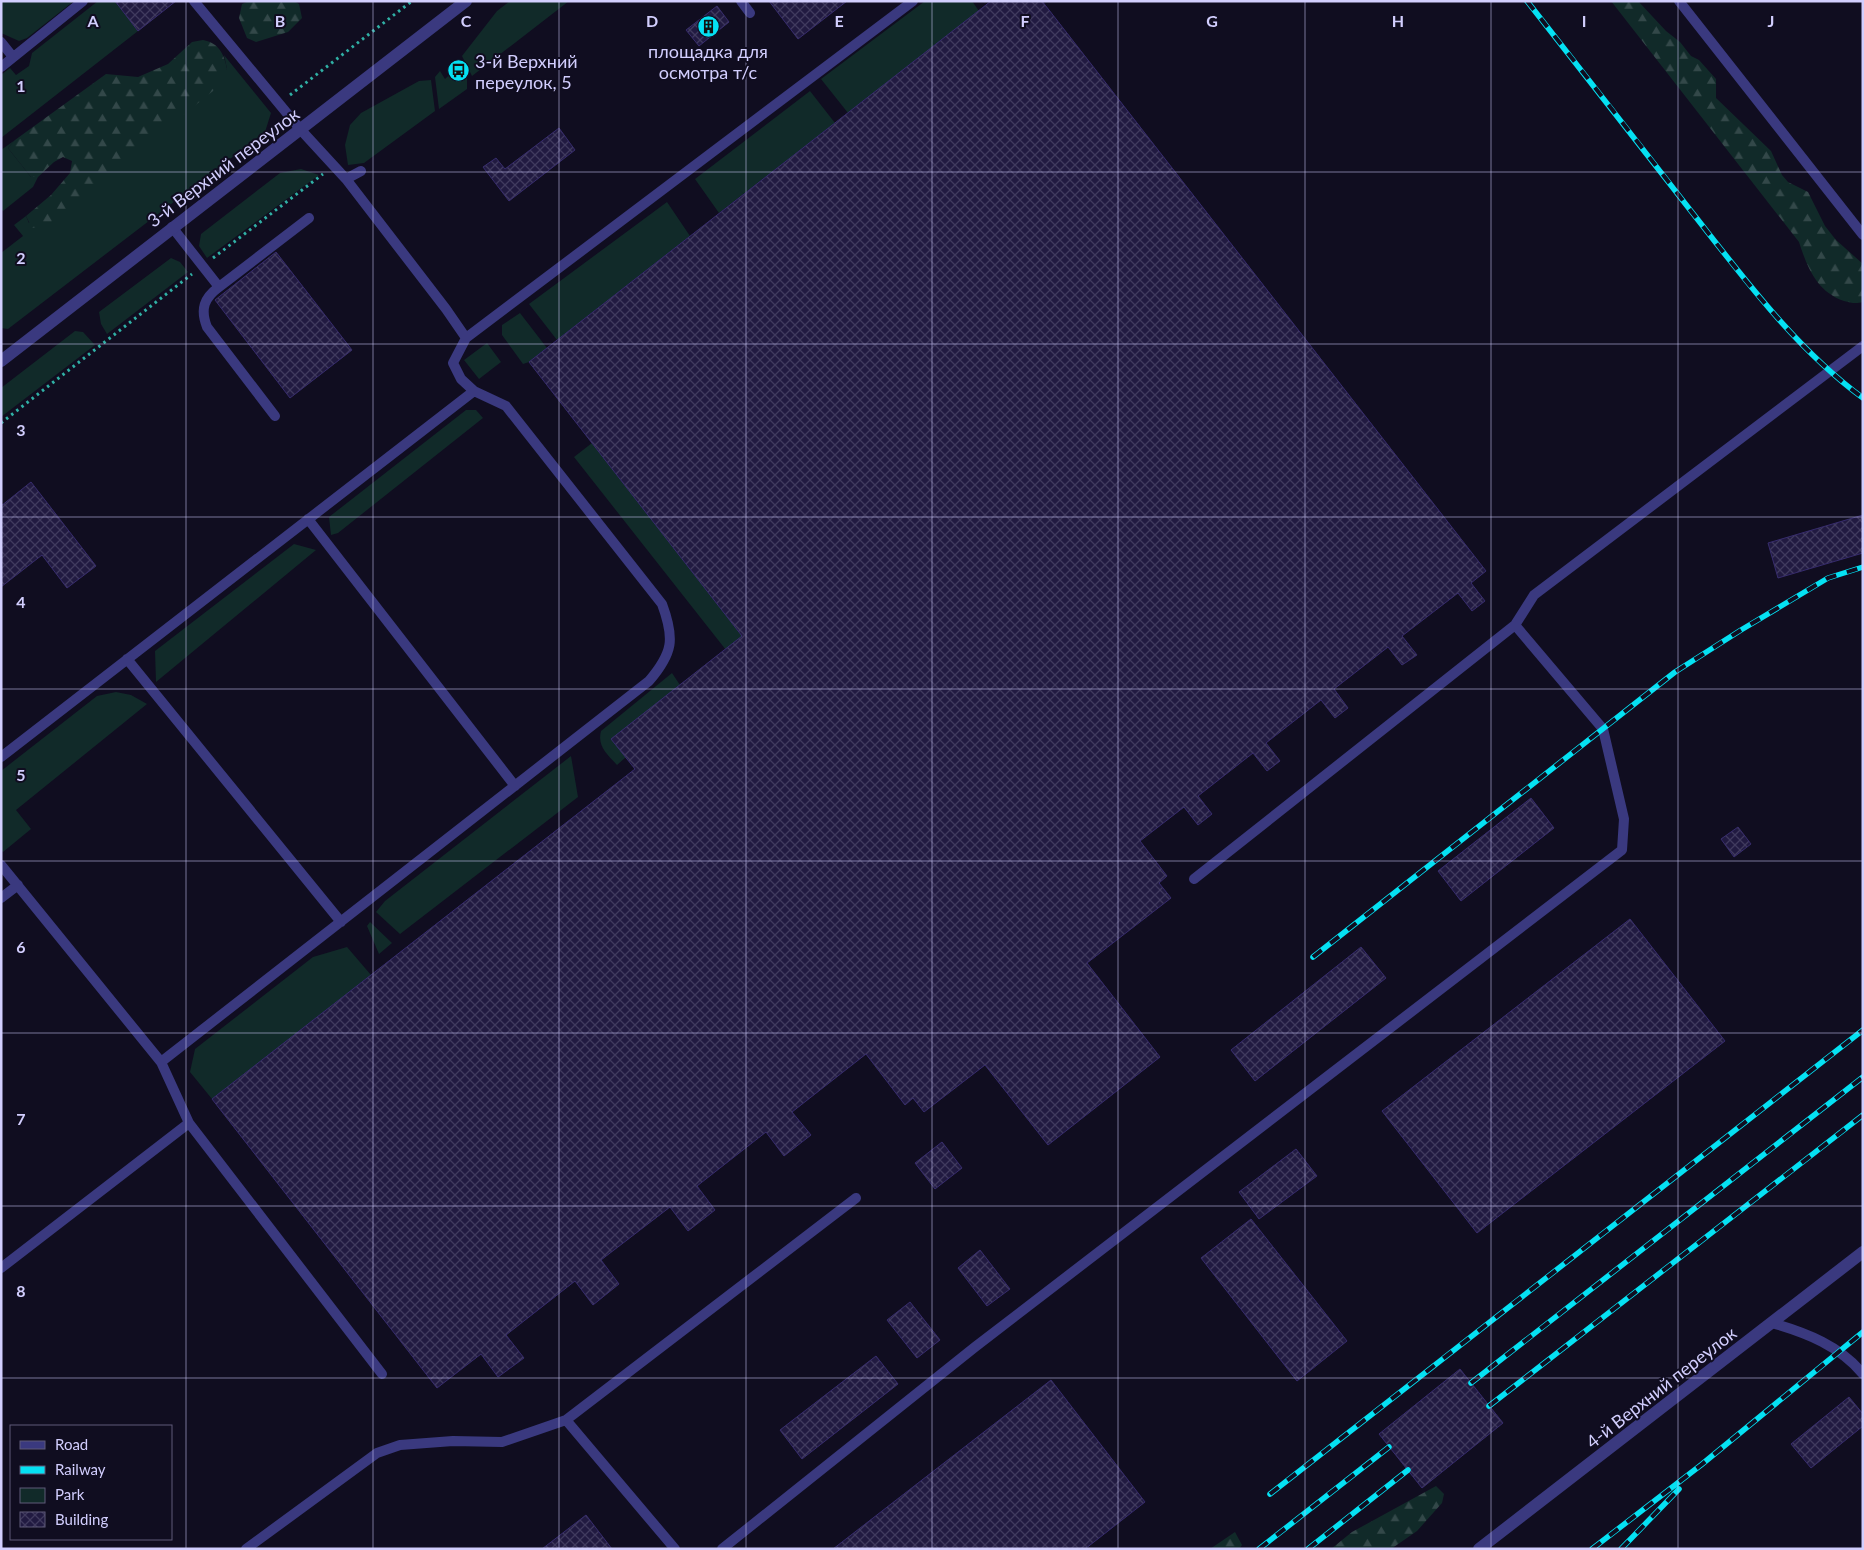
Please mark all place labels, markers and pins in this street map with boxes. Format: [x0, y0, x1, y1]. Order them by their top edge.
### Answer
building icon: площадка для осмотра т/с [696, 14, 720, 38]
place label: площадка для осмотра т/с [648, 40, 768, 83]
place label: 3-й Верхний переулок, 5 [475, 50, 578, 93]
bus stop icon: 3-й Верхний переулок, 5 [447, 59, 471, 83]

